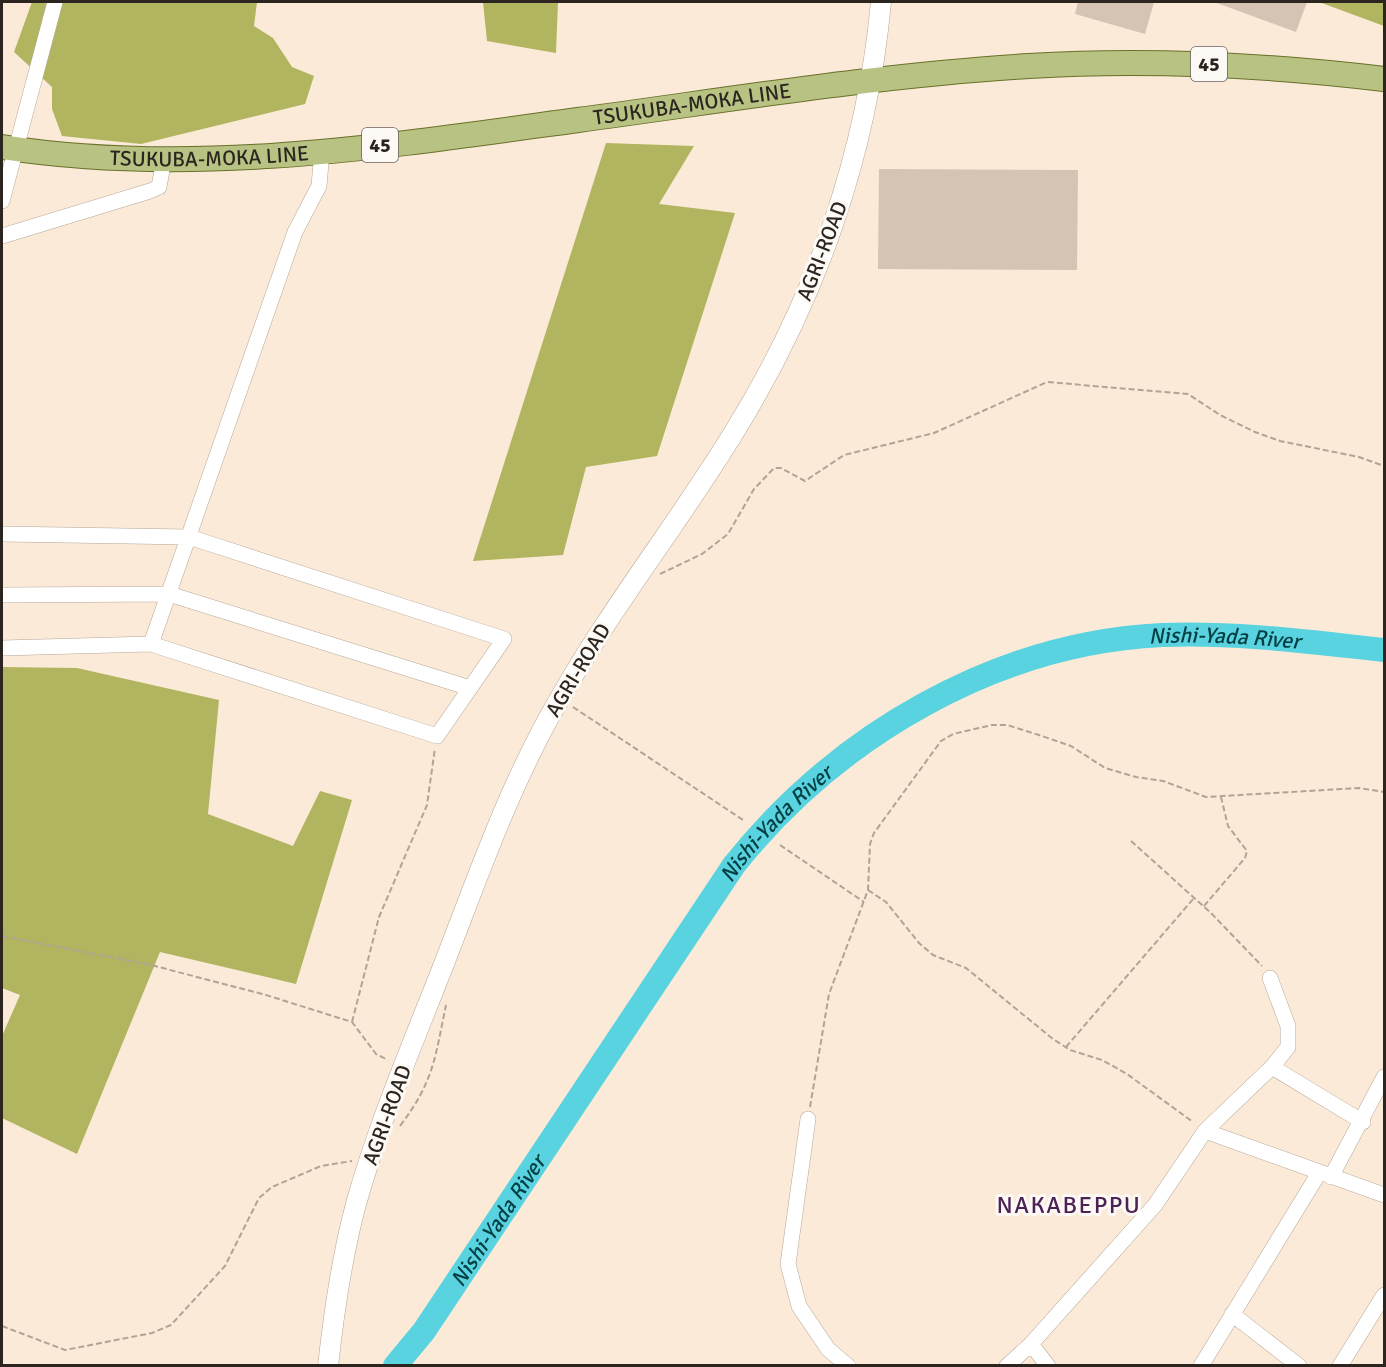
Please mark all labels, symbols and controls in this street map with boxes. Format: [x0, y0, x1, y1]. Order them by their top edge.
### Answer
road number: 45 [1191, 47, 1227, 81]
street label: TSUKUBA-MOKA LINE [592, 78, 793, 131]
road number: 45 [362, 128, 398, 162]
street label: TSUKUBA-MOKA LINE [109, 140, 310, 172]
street label: AGRI-ROAD [791, 198, 853, 304]
street label: AGRI-ROAD [540, 619, 616, 721]
water label: Nishi-Yada River [1148, 621, 1304, 655]
water label: Nishi-Yada River [714, 757, 840, 887]
street label: AGRI-ROAD [357, 1061, 417, 1169]
water label: Nishi-Yada River [445, 1148, 553, 1292]
district label: NAKABEPPU [997, 1190, 1141, 1220]

